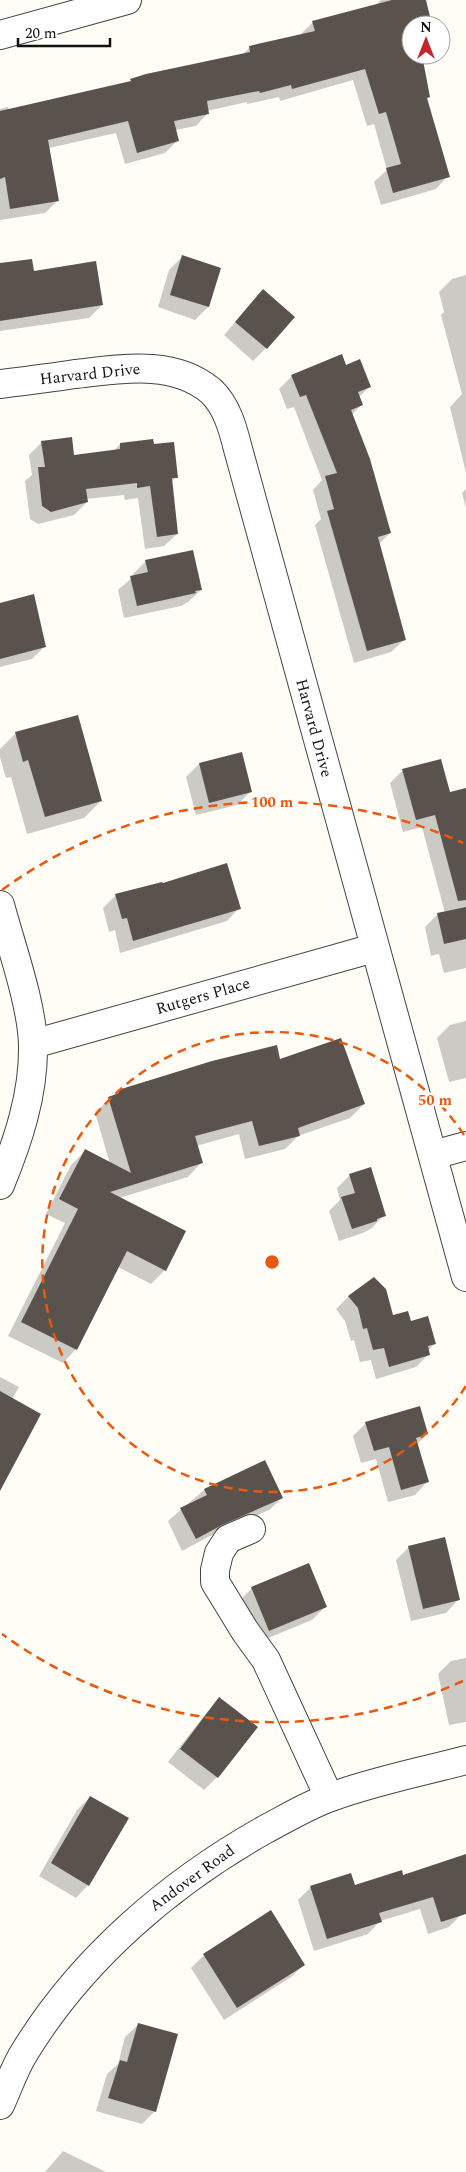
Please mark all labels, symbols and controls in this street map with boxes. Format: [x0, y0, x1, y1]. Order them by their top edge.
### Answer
scale bar [18, 15, 110, 47]
north arrow [401, 15, 451, 65]
text: N [420, 17, 432, 38]
text: 20 m [25, 22, 57, 45]
street label: Harvard Drive [38, 357, 142, 391]
street label: Harvard Drive [289, 676, 339, 780]
text: 100 m [251, 791, 294, 814]
street label: Rutgers Place [153, 971, 253, 1021]
text: 50 m [418, 1089, 453, 1112]
centre of rings [263, 1253, 281, 1271]
street label: Andover Road [144, 1839, 240, 1917]

